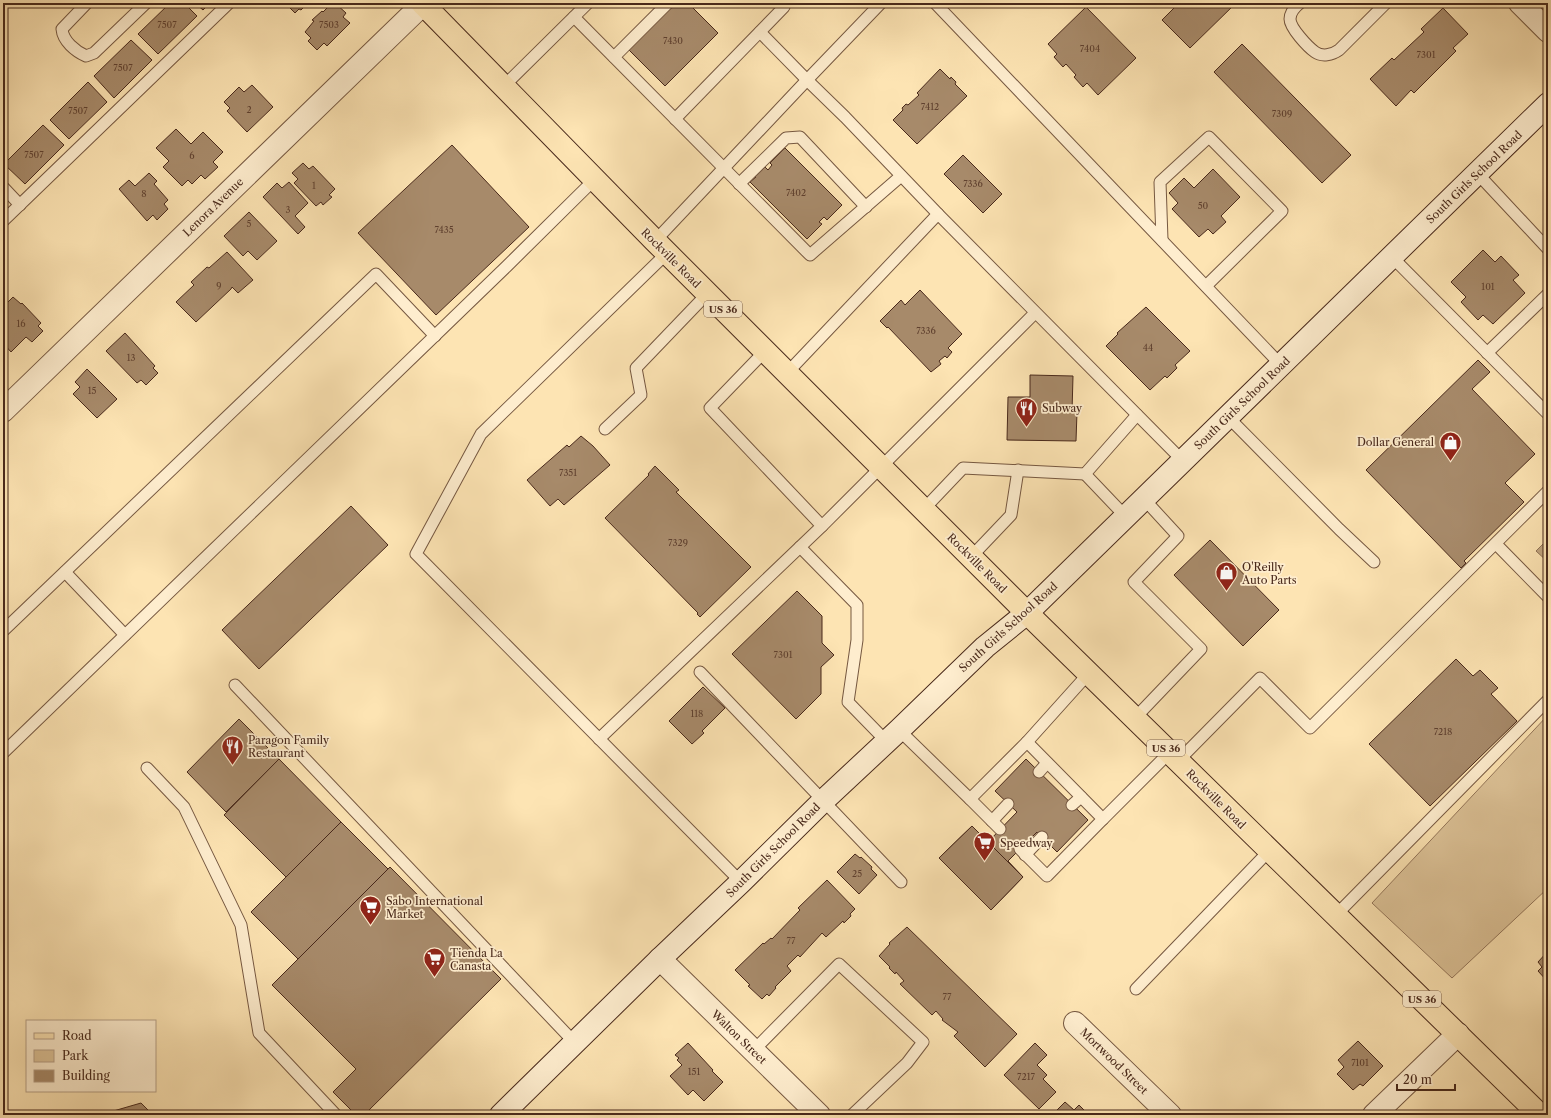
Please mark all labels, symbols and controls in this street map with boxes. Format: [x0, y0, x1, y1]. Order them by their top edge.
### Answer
house number: 7507 [157, 19, 177, 30]
house number: 7503 [319, 19, 339, 30]
house number: 7430 [663, 35, 683, 46]
house number: 7404 [1080, 43, 1100, 54]
house number: 7301 [1417, 49, 1436, 60]
house number: 7507 [113, 62, 133, 73]
house number: 7412 [921, 101, 939, 112]
house number: 2 [246, 104, 252, 115]
house number: 7507 [68, 105, 88, 116]
house number: 7309 [1272, 108, 1292, 119]
street label: South Girls School Road [1423, 127, 1525, 226]
house number: 7507 [24, 149, 44, 160]
house number: 6 [189, 150, 195, 161]
street label: Lenora Avenue [180, 175, 246, 239]
house number: 7336 [963, 178, 983, 189]
house number: 1 [312, 180, 316, 191]
house number: 7402 [786, 187, 806, 198]
house number: 8 [141, 188, 147, 199]
house number: 50 [1198, 200, 1209, 211]
house number: 3 [286, 204, 291, 215]
house number: 5 [247, 218, 252, 229]
house number: 7435 [434, 224, 454, 235]
street label: Rockville Road [638, 225, 704, 291]
house number: 9 [216, 280, 222, 291]
house number: 101 [1481, 281, 1495, 292]
road number: US 36 [704, 301, 742, 317]
house number: 16 [16, 318, 26, 329]
house number: 7336 [916, 325, 936, 336]
house number: 44 [1143, 342, 1153, 353]
house number: 13 [127, 352, 135, 363]
street label: South Girls School Road [1191, 353, 1293, 452]
house number: 15 [88, 385, 96, 396]
restaurant icon: Subway [1013, 395, 1039, 428]
place label: Subway [1042, 401, 1083, 415]
shop icon: Dollar General [1437, 429, 1463, 462]
place label: Dollar General [1357, 435, 1435, 449]
house number: 7351 [559, 467, 577, 478]
street label: Rockville Road [944, 530, 1010, 596]
house number: 7329 [668, 537, 688, 548]
shop icon: O'Reilly Auto Parts [1213, 560, 1239, 593]
place label: O'Reilly Auto Parts [1241, 560, 1297, 587]
street label: South Girls School Road [956, 579, 1060, 675]
house number: 7301 [774, 649, 793, 660]
house number: 118 [691, 708, 703, 719]
house number: 7218 [1434, 726, 1452, 737]
restaurant icon: Paragon Family Restaurant [220, 733, 246, 766]
place label: Paragon Family Restaurant [248, 733, 330, 760]
road number: US 36 [1147, 740, 1185, 756]
street label: Rockville Road [1183, 766, 1249, 832]
street label: South Girls School Road [723, 800, 823, 900]
supermarket icon: Speedway [971, 830, 997, 863]
place label: Speedway [1000, 836, 1054, 850]
house number: 25 [852, 868, 862, 879]
supermarket icon: Sabo International Market [357, 894, 383, 927]
place label: Sabo International Market [386, 894, 484, 921]
house number: 77 [787, 935, 796, 946]
supermarket icon: Tienda La Canasta [422, 946, 448, 979]
place label: Tienda La Canasta [450, 946, 503, 973]
house number: 77 [943, 991, 952, 1002]
road number: US 36 [1403, 991, 1441, 1007]
street label: Walton Street [708, 1006, 770, 1067]
legend [26, 1020, 156, 1092]
street label: Mortwood Street [1077, 1025, 1151, 1097]
text: Road [62, 1028, 92, 1043]
text: Park [62, 1048, 89, 1063]
house number: 7101 [1351, 1057, 1369, 1068]
house number: 151 [688, 1066, 700, 1077]
scale bar [1397, 1066, 1455, 1092]
text: Building [62, 1068, 110, 1083]
house number: 7217 [1017, 1071, 1035, 1082]
text: 20 m [1403, 1072, 1432, 1087]

